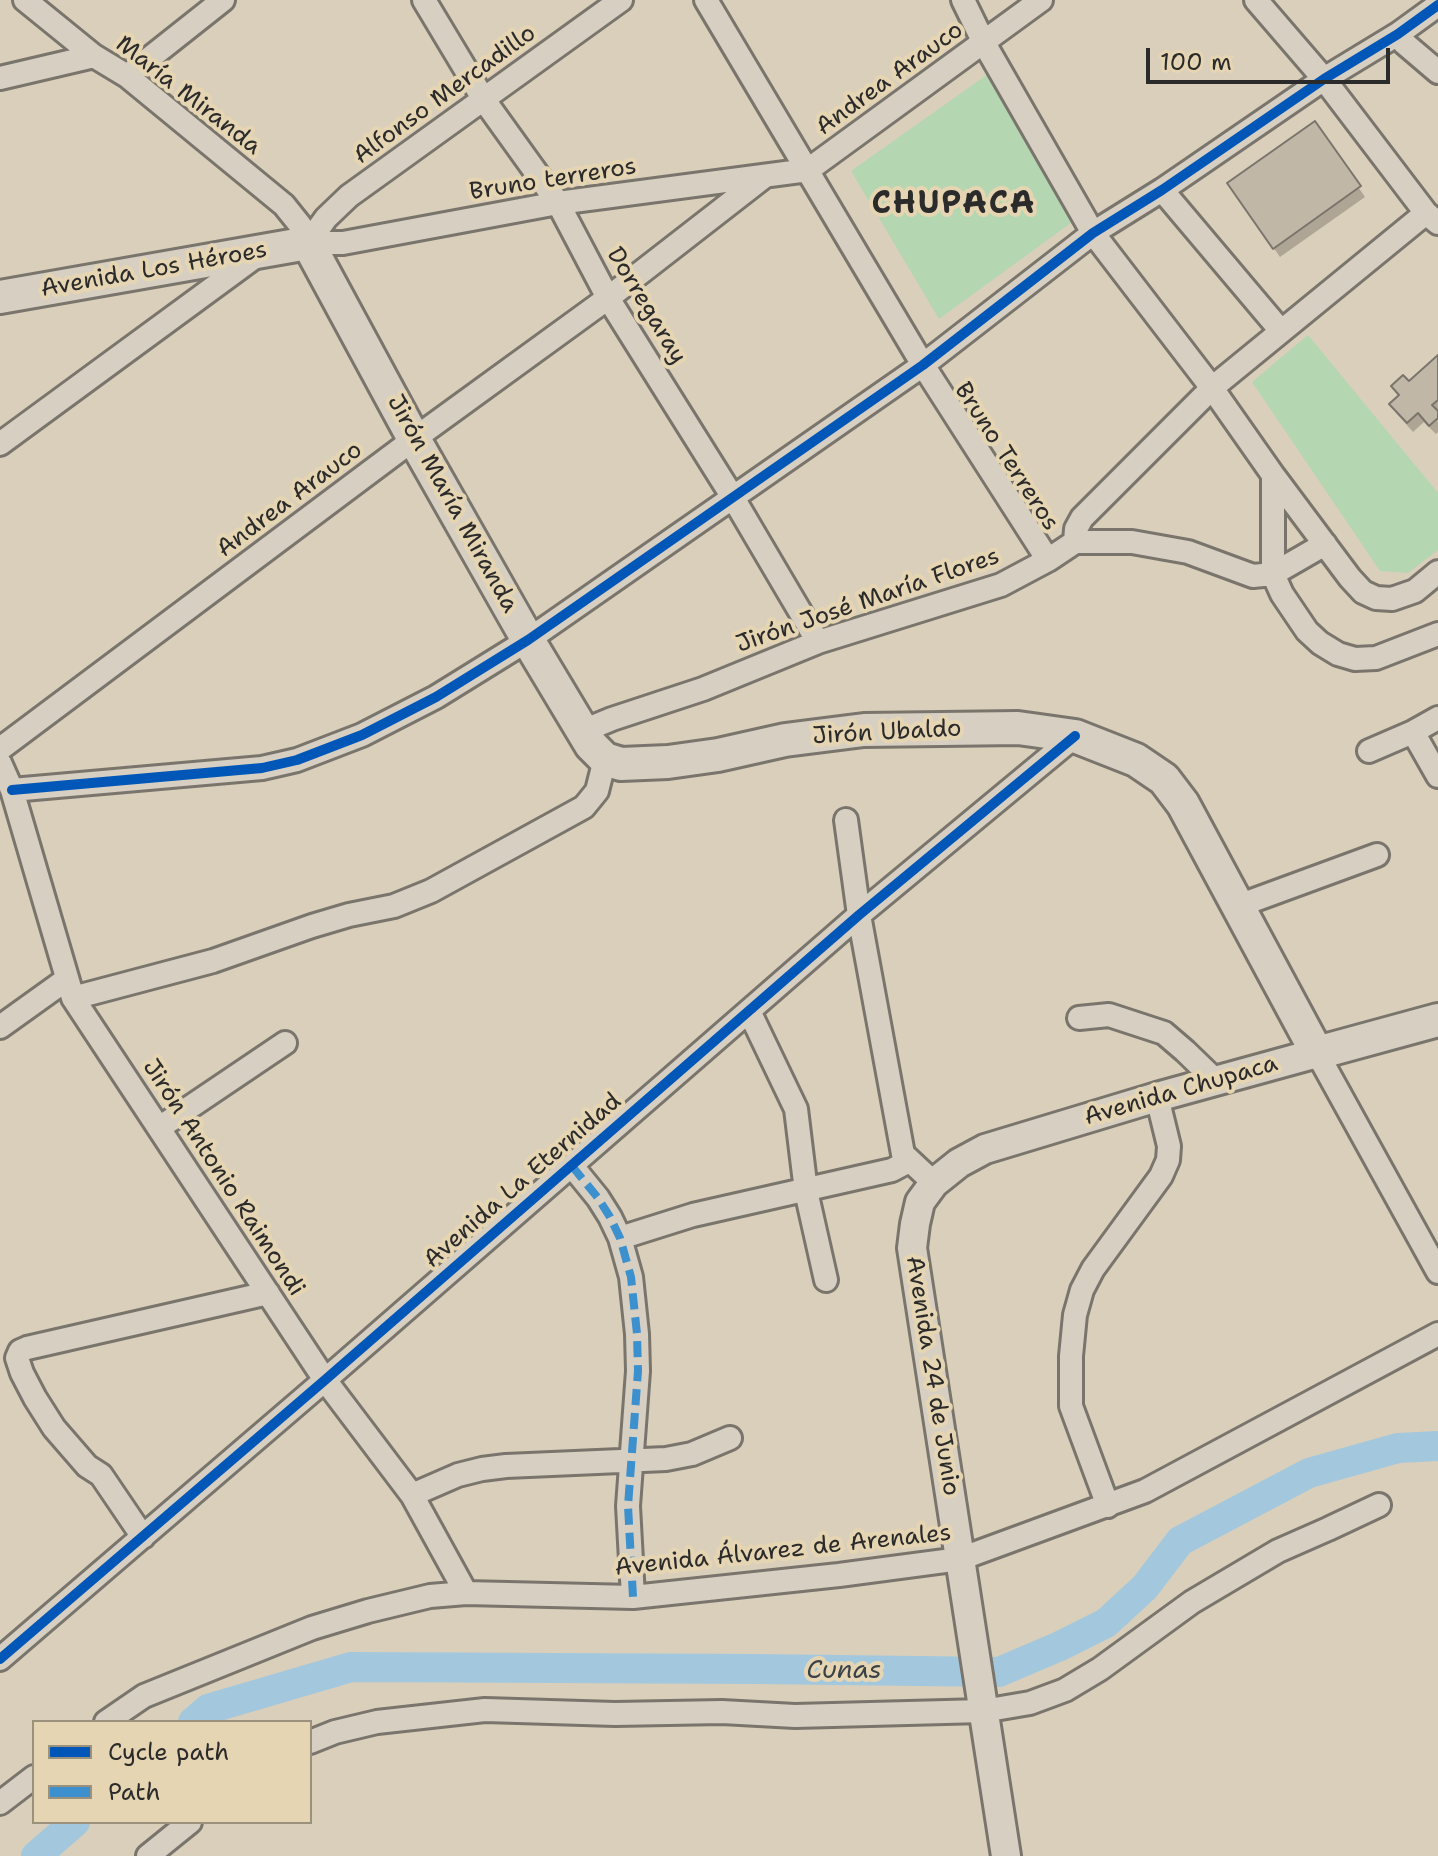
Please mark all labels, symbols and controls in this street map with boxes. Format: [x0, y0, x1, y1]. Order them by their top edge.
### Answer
street label: Andrea Arauco [811, 16, 969, 142]
street label: Alfonso Mercadillo [348, 19, 542, 171]
street label: María Miranda [110, 30, 266, 162]
scale bar [1150, 32, 1394, 82]
text: 100 m [1160, 46, 1232, 78]
street label: Bruno terreros [468, 153, 638, 207]
district label: CHUPACA [872, 186, 1036, 224]
street label: Avenida Los Héroes [39, 236, 269, 304]
street label: Dorregaray [600, 242, 692, 370]
street label: Bruno Terreros [947, 378, 1065, 536]
street label: Jirón María Miranda [380, 390, 524, 618]
street label: Andrea Arauco [212, 436, 368, 564]
street label: Jirón José María Flores [733, 542, 1003, 660]
street label: Jirón Ubaldo [812, 715, 962, 751]
street label: Avenida Chupaca [1081, 1050, 1281, 1132]
street label: Jirón Antonio Raimondi [136, 1054, 310, 1302]
street label: Avenida La Eternidad [418, 1087, 628, 1275]
street label: Avenida 24 de Junio [899, 1254, 965, 1498]
street label: Avenida Álvarez de Arenales [613, 1519, 953, 1583]
water label: Cunas [806, 1655, 882, 1687]
legend [32, 1720, 312, 1824]
text: Cycle path [108, 1736, 229, 1768]
text: Path [108, 1776, 160, 1808]

